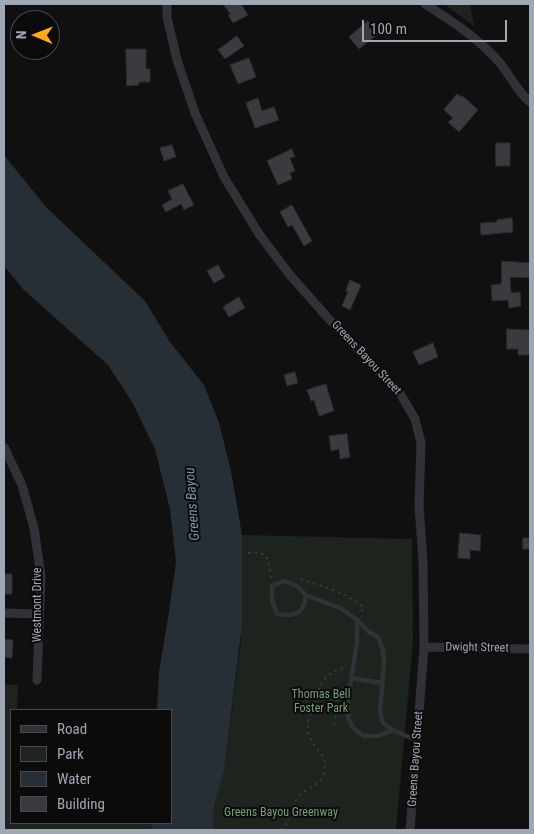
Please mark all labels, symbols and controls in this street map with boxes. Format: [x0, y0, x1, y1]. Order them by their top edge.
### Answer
north arrow [10, 10, 60, 60]
scale bar [364, 10, 509, 42]
text: 100 m [370, 20, 407, 38]
text: N [13, 30, 29, 39]
street label: Greens Bayou Street [328, 318, 404, 398]
water label: Greens Bayou [182, 467, 204, 541]
street label: Westmont Drive [31, 568, 45, 642]
street label: Dwight Street [445, 640, 509, 656]
park label: Thomas Bell Foster Park [292, 688, 350, 716]
legend [10, 709, 172, 824]
street label: Greens Bayou Street [405, 711, 427, 807]
text: Road [57, 720, 87, 738]
text: Park [57, 745, 84, 763]
text: Water [57, 770, 91, 788]
text: Building [57, 795, 105, 813]
park label: Greens Bayou Greenway [224, 806, 338, 820]

